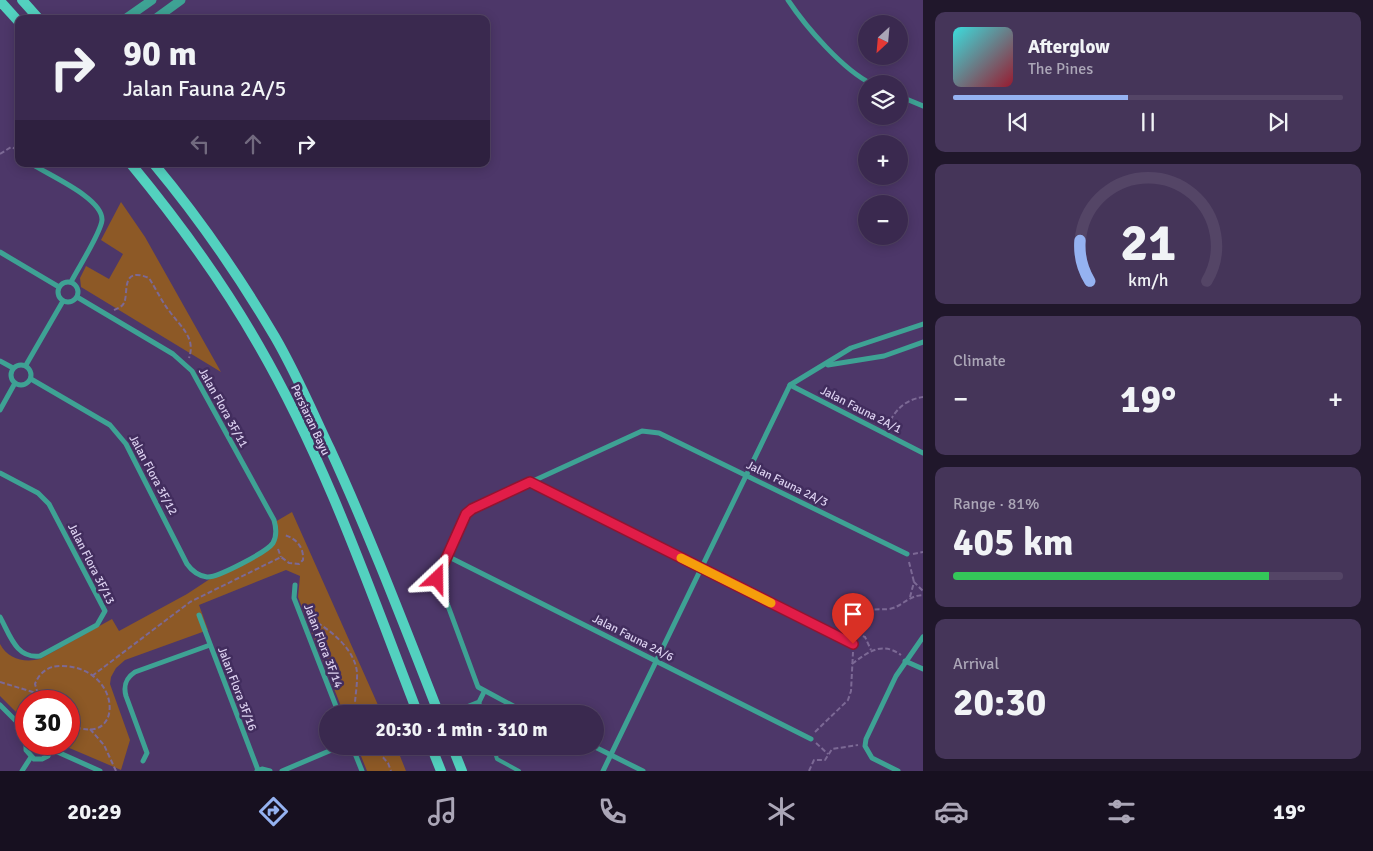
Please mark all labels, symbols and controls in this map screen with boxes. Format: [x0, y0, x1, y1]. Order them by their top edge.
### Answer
north arrow [858, 15, 908, 65]
map controls [858, 15, 908, 245]
text: 90 m [123, 32, 197, 75]
icon: right [40, 35, 105, 100]
text: Afterglow [1028, 35, 1110, 59]
text: The Pines [1028, 59, 1093, 79]
text: Jalan Fauna 2A/5 [123, 75, 286, 102]
button: layers [858, 75, 908, 125]
icon: previous [1004, 108, 1032, 136]
icon: pause [1134, 108, 1162, 136]
icon: next [1264, 108, 1292, 136]
icon: left [186, 130, 214, 158]
icon: ahead [239, 130, 267, 158]
icon: right [292, 130, 320, 158]
button: + [858, 135, 908, 185]
button: − [858, 195, 908, 245]
text: 21 [1120, 211, 1176, 275]
text: km/h [1128, 269, 1168, 291]
text: Climate [953, 351, 1006, 371]
street label: Jalan Flora 3F/11 [195, 366, 251, 450]
text: 19° [1120, 376, 1176, 423]
street label: Persiaran Bayu [287, 382, 333, 458]
text: − [953, 382, 968, 416]
text: + [1328, 382, 1343, 416]
street label: Jalan Fauna 2A/1 [818, 383, 904, 437]
street label: Jalan Flora 3F/12 [126, 432, 180, 518]
street label: Jalan Fauna 2A/3 [744, 458, 830, 510]
text: Range · 81% [953, 494, 1039, 514]
text: 405 km [953, 519, 1074, 566]
street label: Jalan Flora 3F/13 [64, 521, 118, 607]
position arrow [410, 552, 462, 604]
pin [832, 593, 874, 644]
icon: arrive [839, 600, 867, 628]
street label: Jalan Flora 3F/14 [300, 602, 346, 691]
street label: Jalan Fauna 2A/6 [590, 611, 676, 665]
street label: Jalan Flora 3F/16 [214, 645, 260, 733]
text: Arrival [953, 654, 999, 674]
text: 20:30 [953, 679, 1046, 726]
speed limit sign: 30 [15, 690, 80, 755]
text: 20:30 · 1 min · 310 m [375, 718, 548, 742]
icon: directions [256, 794, 291, 829]
icon: music [425, 794, 460, 829]
icon: phone [595, 794, 630, 829]
icon: climate [764, 794, 799, 829]
icon: car [934, 794, 969, 829]
icon: filters [1104, 794, 1139, 829]
text: 20:29 [67, 798, 121, 825]
text: 19° [1273, 798, 1306, 825]

